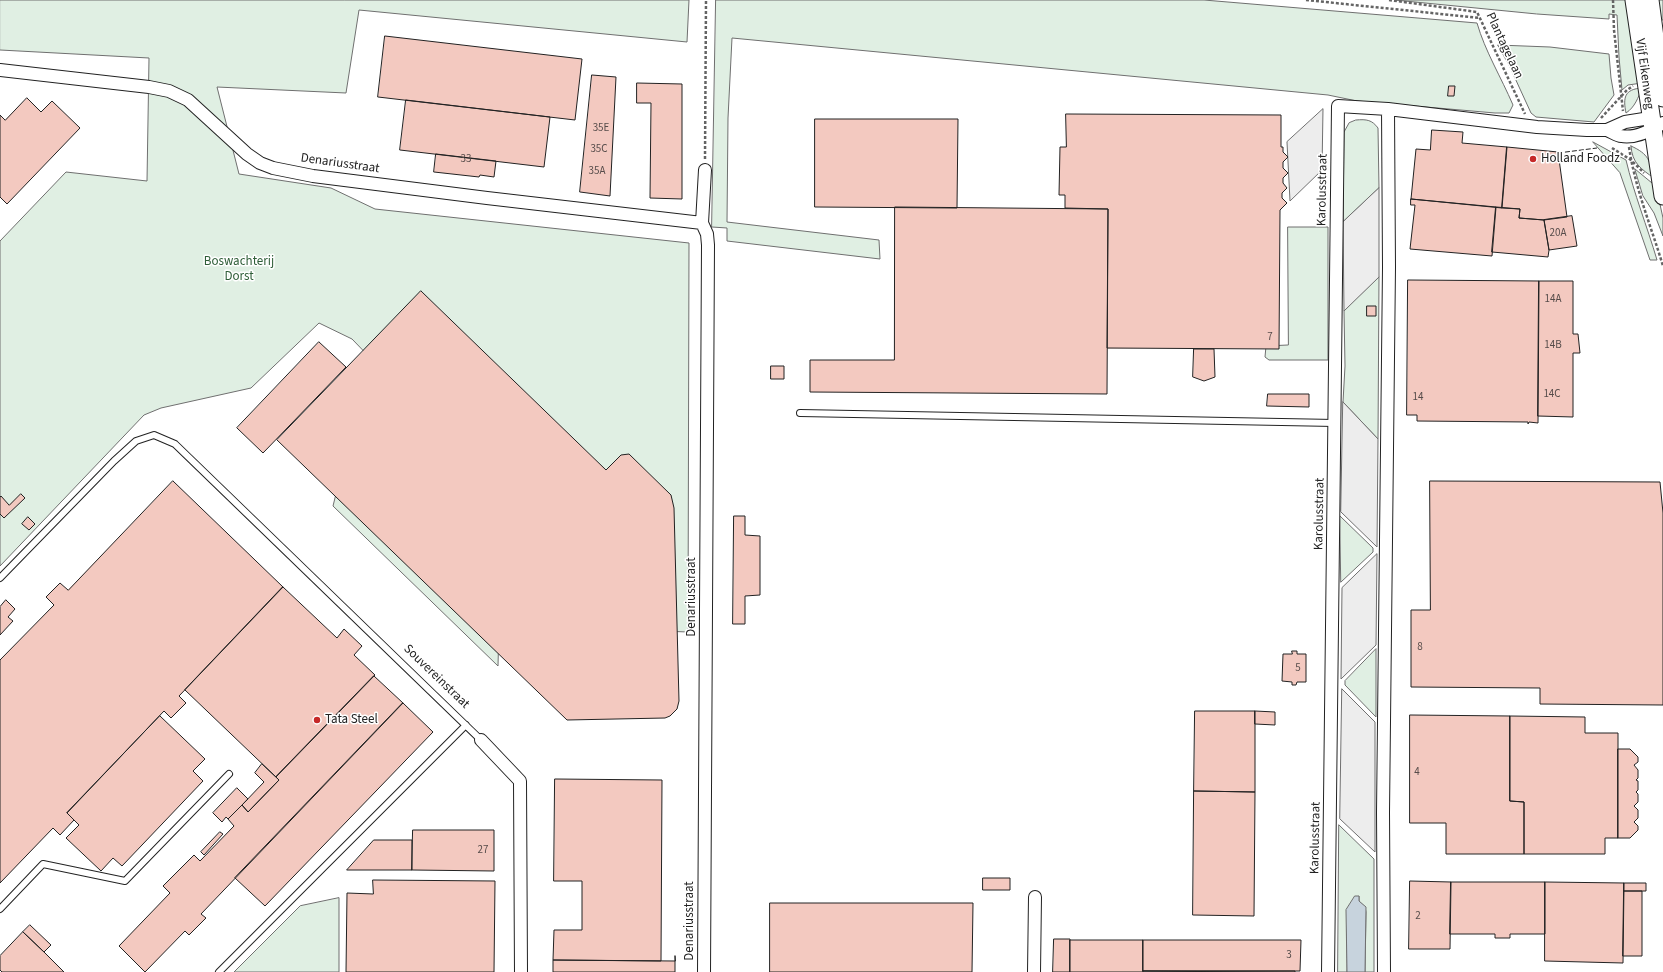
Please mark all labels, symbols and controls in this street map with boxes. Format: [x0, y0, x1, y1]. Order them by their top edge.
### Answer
street label: Plantagelaan [1482, 10, 1526, 82]
street label: Vijf Eikenweg [1631, 38, 1657, 110]
house number: 35E [593, 122, 609, 136]
house number: 35C [590, 143, 608, 157]
street label: Denariusstraat [300, 151, 380, 177]
place label: Holland Foodz [1541, 151, 1620, 167]
house number: 33 [461, 153, 471, 167]
street label: Karolusstraat [1315, 154, 1331, 226]
marker: Holland Foodz [1528, 154, 1538, 164]
house number: 35A [589, 165, 605, 179]
house number: 20A [1550, 227, 1566, 241]
park label: Boswachterij Dorst [204, 254, 274, 285]
house number: 14A [1545, 293, 1561, 307]
house number: 7 [1267, 331, 1273, 345]
house number: 14B [1544, 339, 1562, 353]
house number: 14C [1543, 388, 1561, 402]
house number: 14 [1413, 391, 1423, 405]
street label: Karolusstraat [1312, 478, 1328, 550]
street label: Denariusstraat [684, 557, 700, 637]
house number: 8 [1417, 641, 1423, 655]
street label: Souvereinstraat [400, 642, 472, 712]
house number: 5 [1295, 662, 1301, 676]
place label: Tata Steel [325, 712, 378, 728]
marker: Tata Steel [312, 715, 322, 725]
house number: 4 [1414, 766, 1420, 780]
street label: Karolusstraat [1308, 802, 1324, 874]
house number: 27 [478, 844, 488, 858]
street label: Denariusstraat [682, 881, 698, 961]
house number: 2 [1415, 910, 1421, 924]
house number: 3 [1286, 949, 1292, 963]

